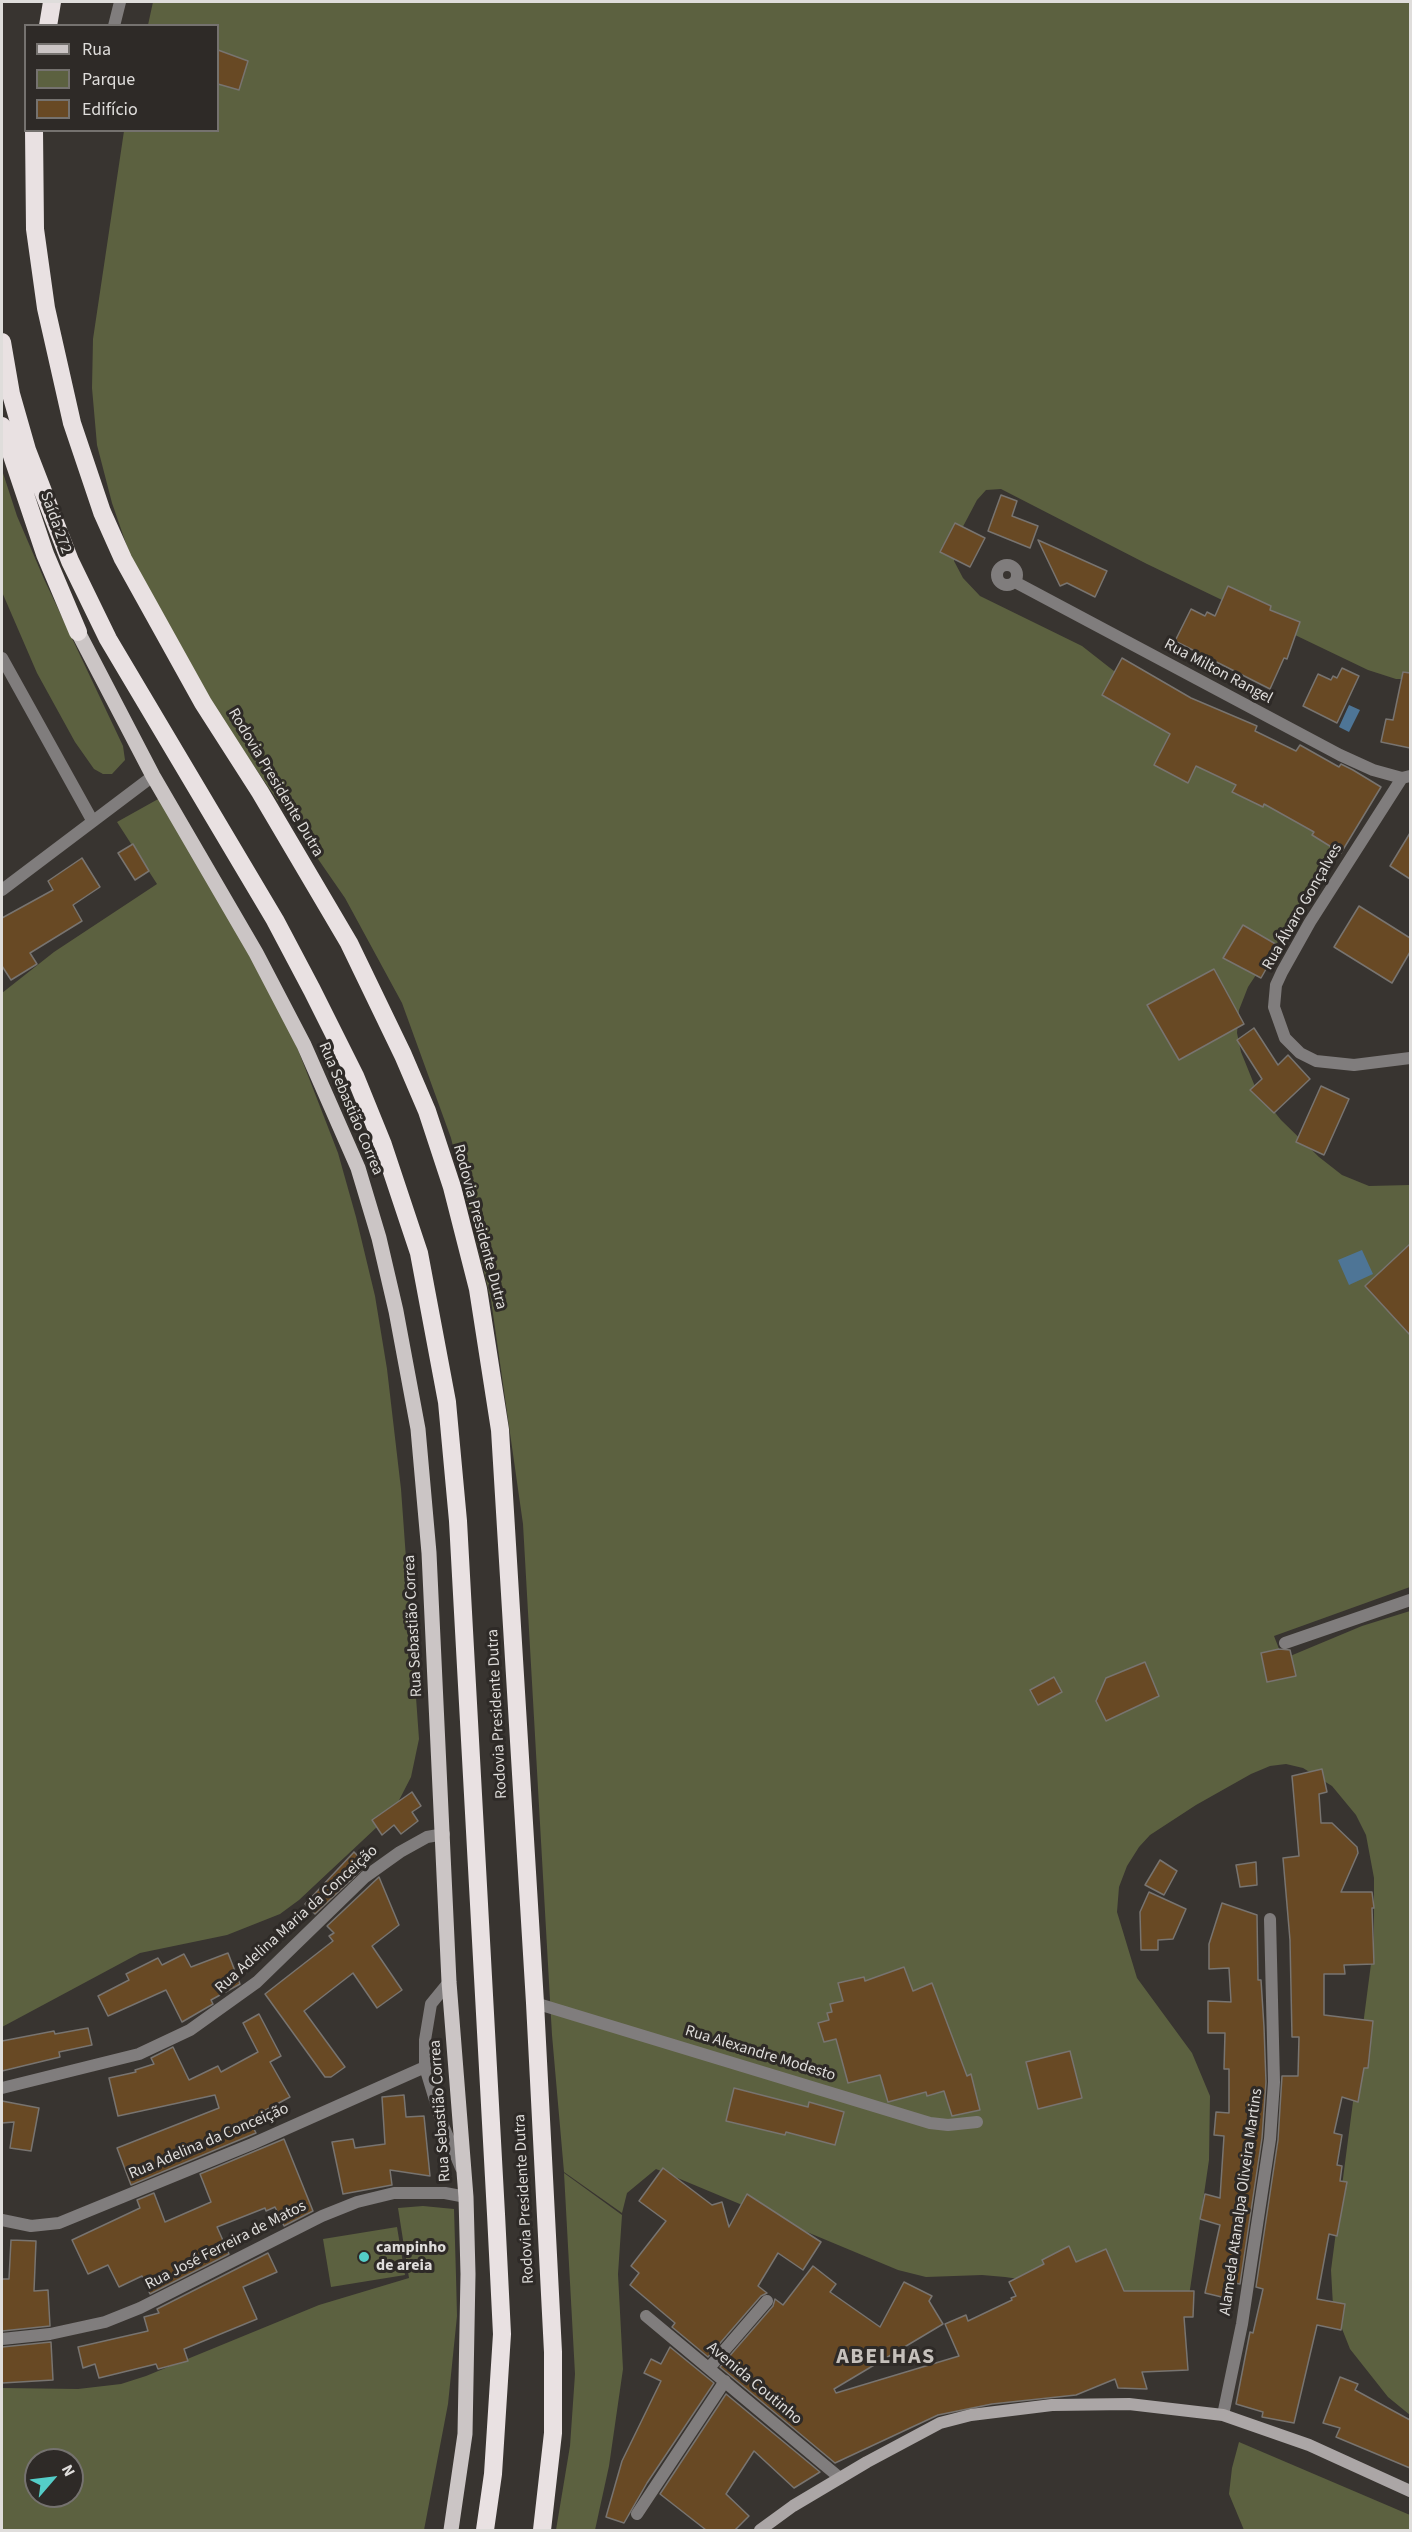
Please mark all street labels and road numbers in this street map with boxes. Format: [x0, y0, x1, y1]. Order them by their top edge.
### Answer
street label: Saída 272 [35, 489, 75, 557]
street label: Rua Milton Rangel [1160, 635, 1276, 709]
street label: Rodovia Presidente Dutra [223, 705, 327, 861]
street label: Rua Álvaro Gonçalves [1259, 840, 1347, 974]
street label: Rua Sebastião Correa [313, 1040, 387, 1178]
street label: Rodovia Presidente Dutra [448, 1142, 510, 1312]
street label: Rua Sebastião Correa [401, 1554, 427, 1698]
street label: Rodovia Presidente Dutra [484, 1629, 512, 1799]
street label: Rua Adelina Maria da Conceição [212, 1842, 382, 1998]
street label: Rua Alexandre Modesto [682, 2022, 838, 2086]
street label: Rua Sebastião Correa [426, 2039, 456, 2183]
street label: Alameda Atanalpa Oliveira Martins [1217, 2087, 1267, 2317]
street label: Rua Adelina da Conceição [126, 2100, 292, 2184]
street label: Rodovia Presidente Dutra [511, 2114, 539, 2284]
street label: Rua José Ferreira de Matos [142, 2197, 310, 2295]
street label: Avenida Coutinho [702, 2338, 806, 2430]

